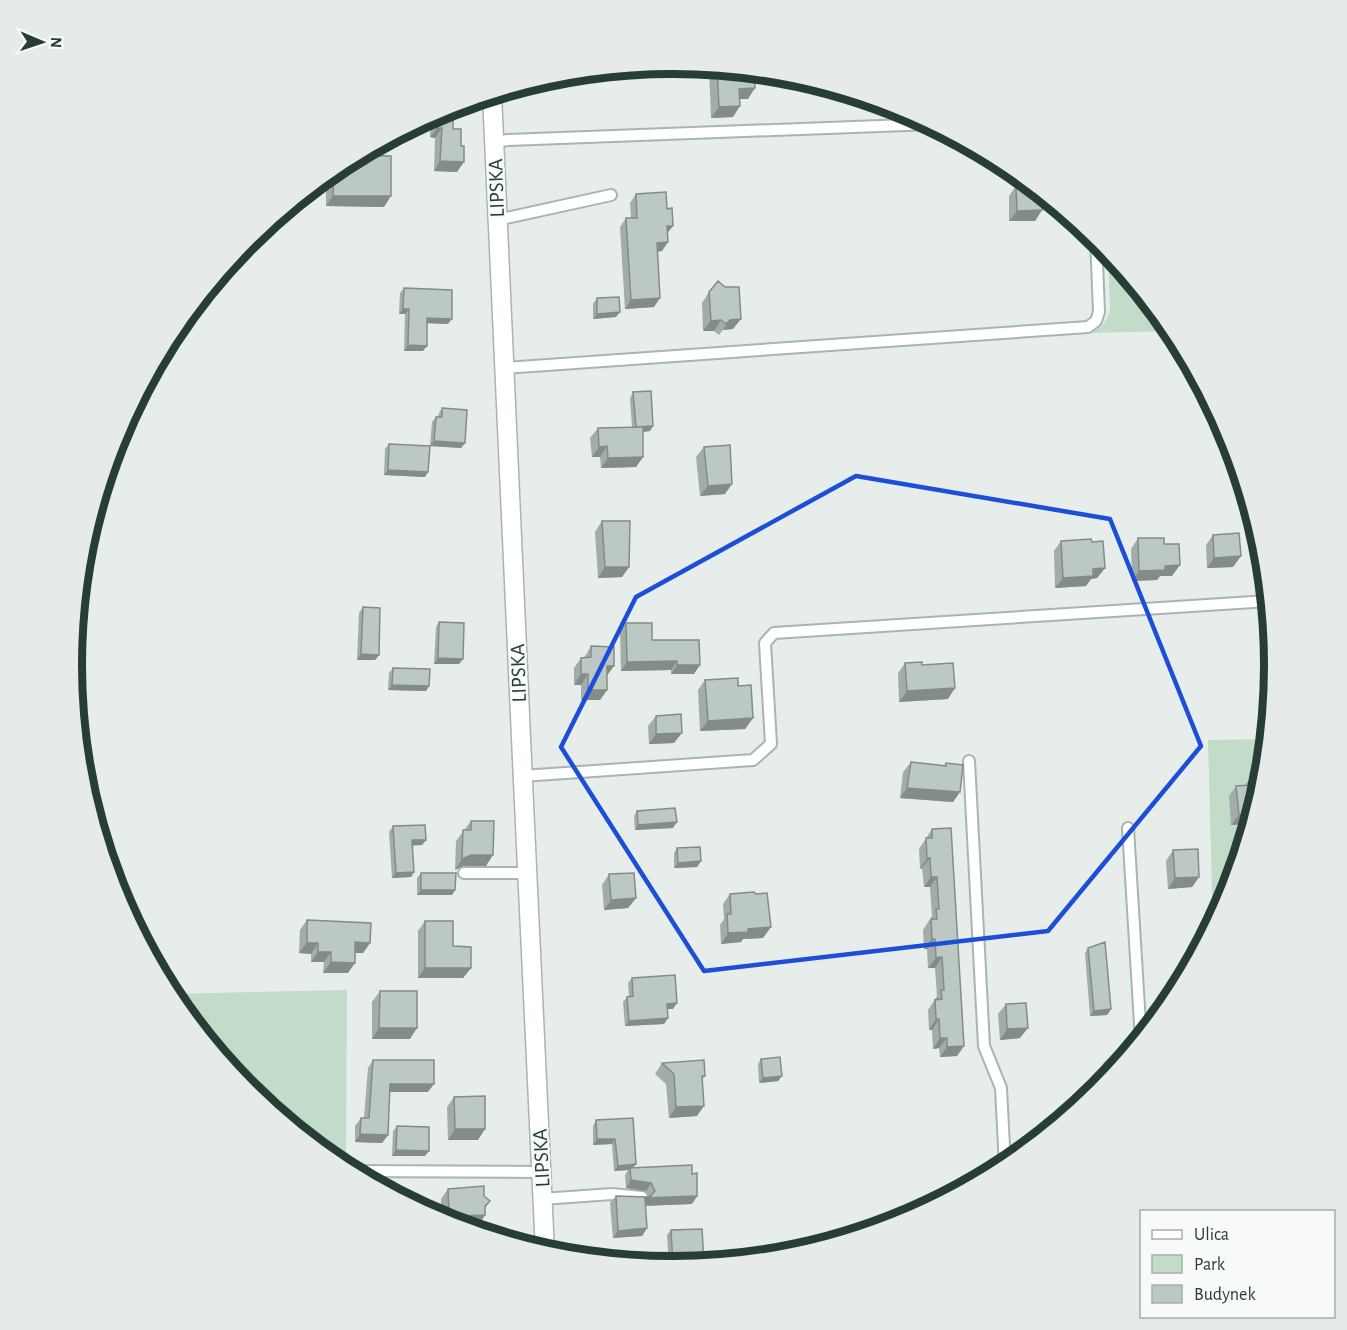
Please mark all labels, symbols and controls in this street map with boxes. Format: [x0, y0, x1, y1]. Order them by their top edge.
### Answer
north arrow [12, 12, 72, 72]
text: N [48, 37, 64, 48]
street label: LIPSKA [485, 158, 508, 218]
street label: LIPSKA [507, 643, 530, 703]
street label: LIPSKA [529, 1128, 554, 1188]
legend [1140, 1210, 1335, 1318]
text: Ulica [1194, 1226, 1229, 1244]
text: Park [1194, 1256, 1226, 1274]
text: Budynek [1194, 1286, 1256, 1304]

